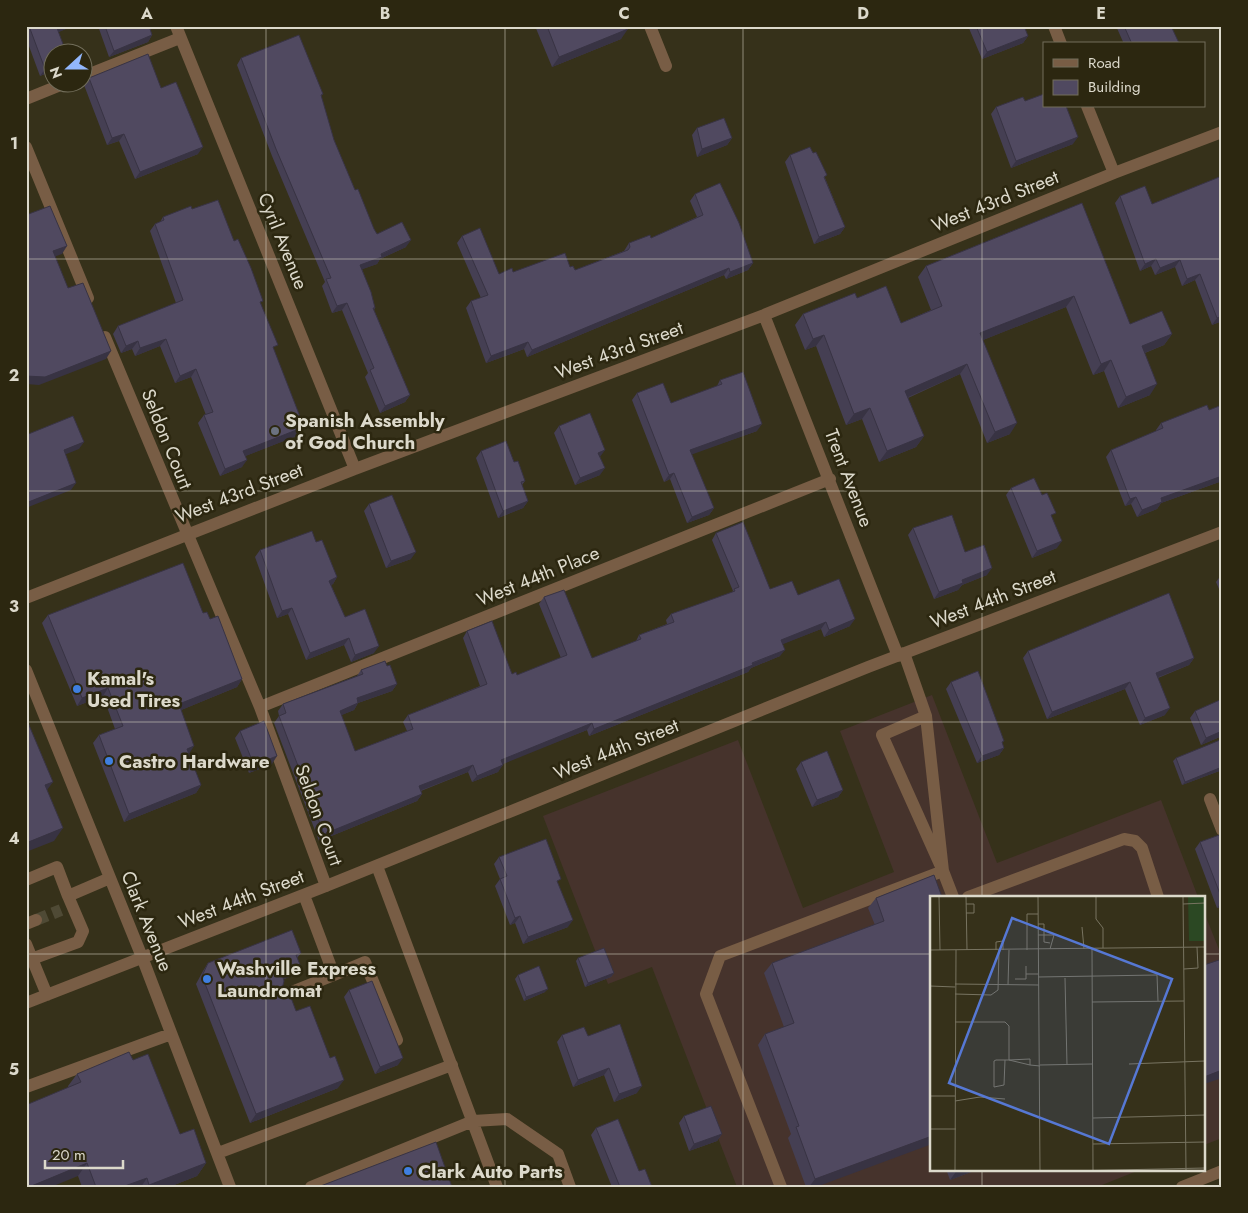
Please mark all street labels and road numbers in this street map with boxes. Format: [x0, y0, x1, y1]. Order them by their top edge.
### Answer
street label: West 43rd Street [927, 163, 1063, 239]
street label: Cyril Avenue [251, 189, 315, 294]
street label: West 43rd Street [551, 314, 687, 386]
street label: Seldon Court [135, 385, 200, 494]
street label: Trent Avenue [818, 425, 880, 531]
street label: West 43rd Street [171, 456, 307, 530]
street label: West 44th Place [473, 539, 604, 613]
street label: West 44th Street [926, 562, 1060, 635]
street label: West 44th Street [549, 711, 683, 786]
street label: Seldon Court [288, 761, 350, 870]
street label: West 44th Street [174, 862, 308, 935]
street label: Clark Avenue [115, 867, 180, 976]

